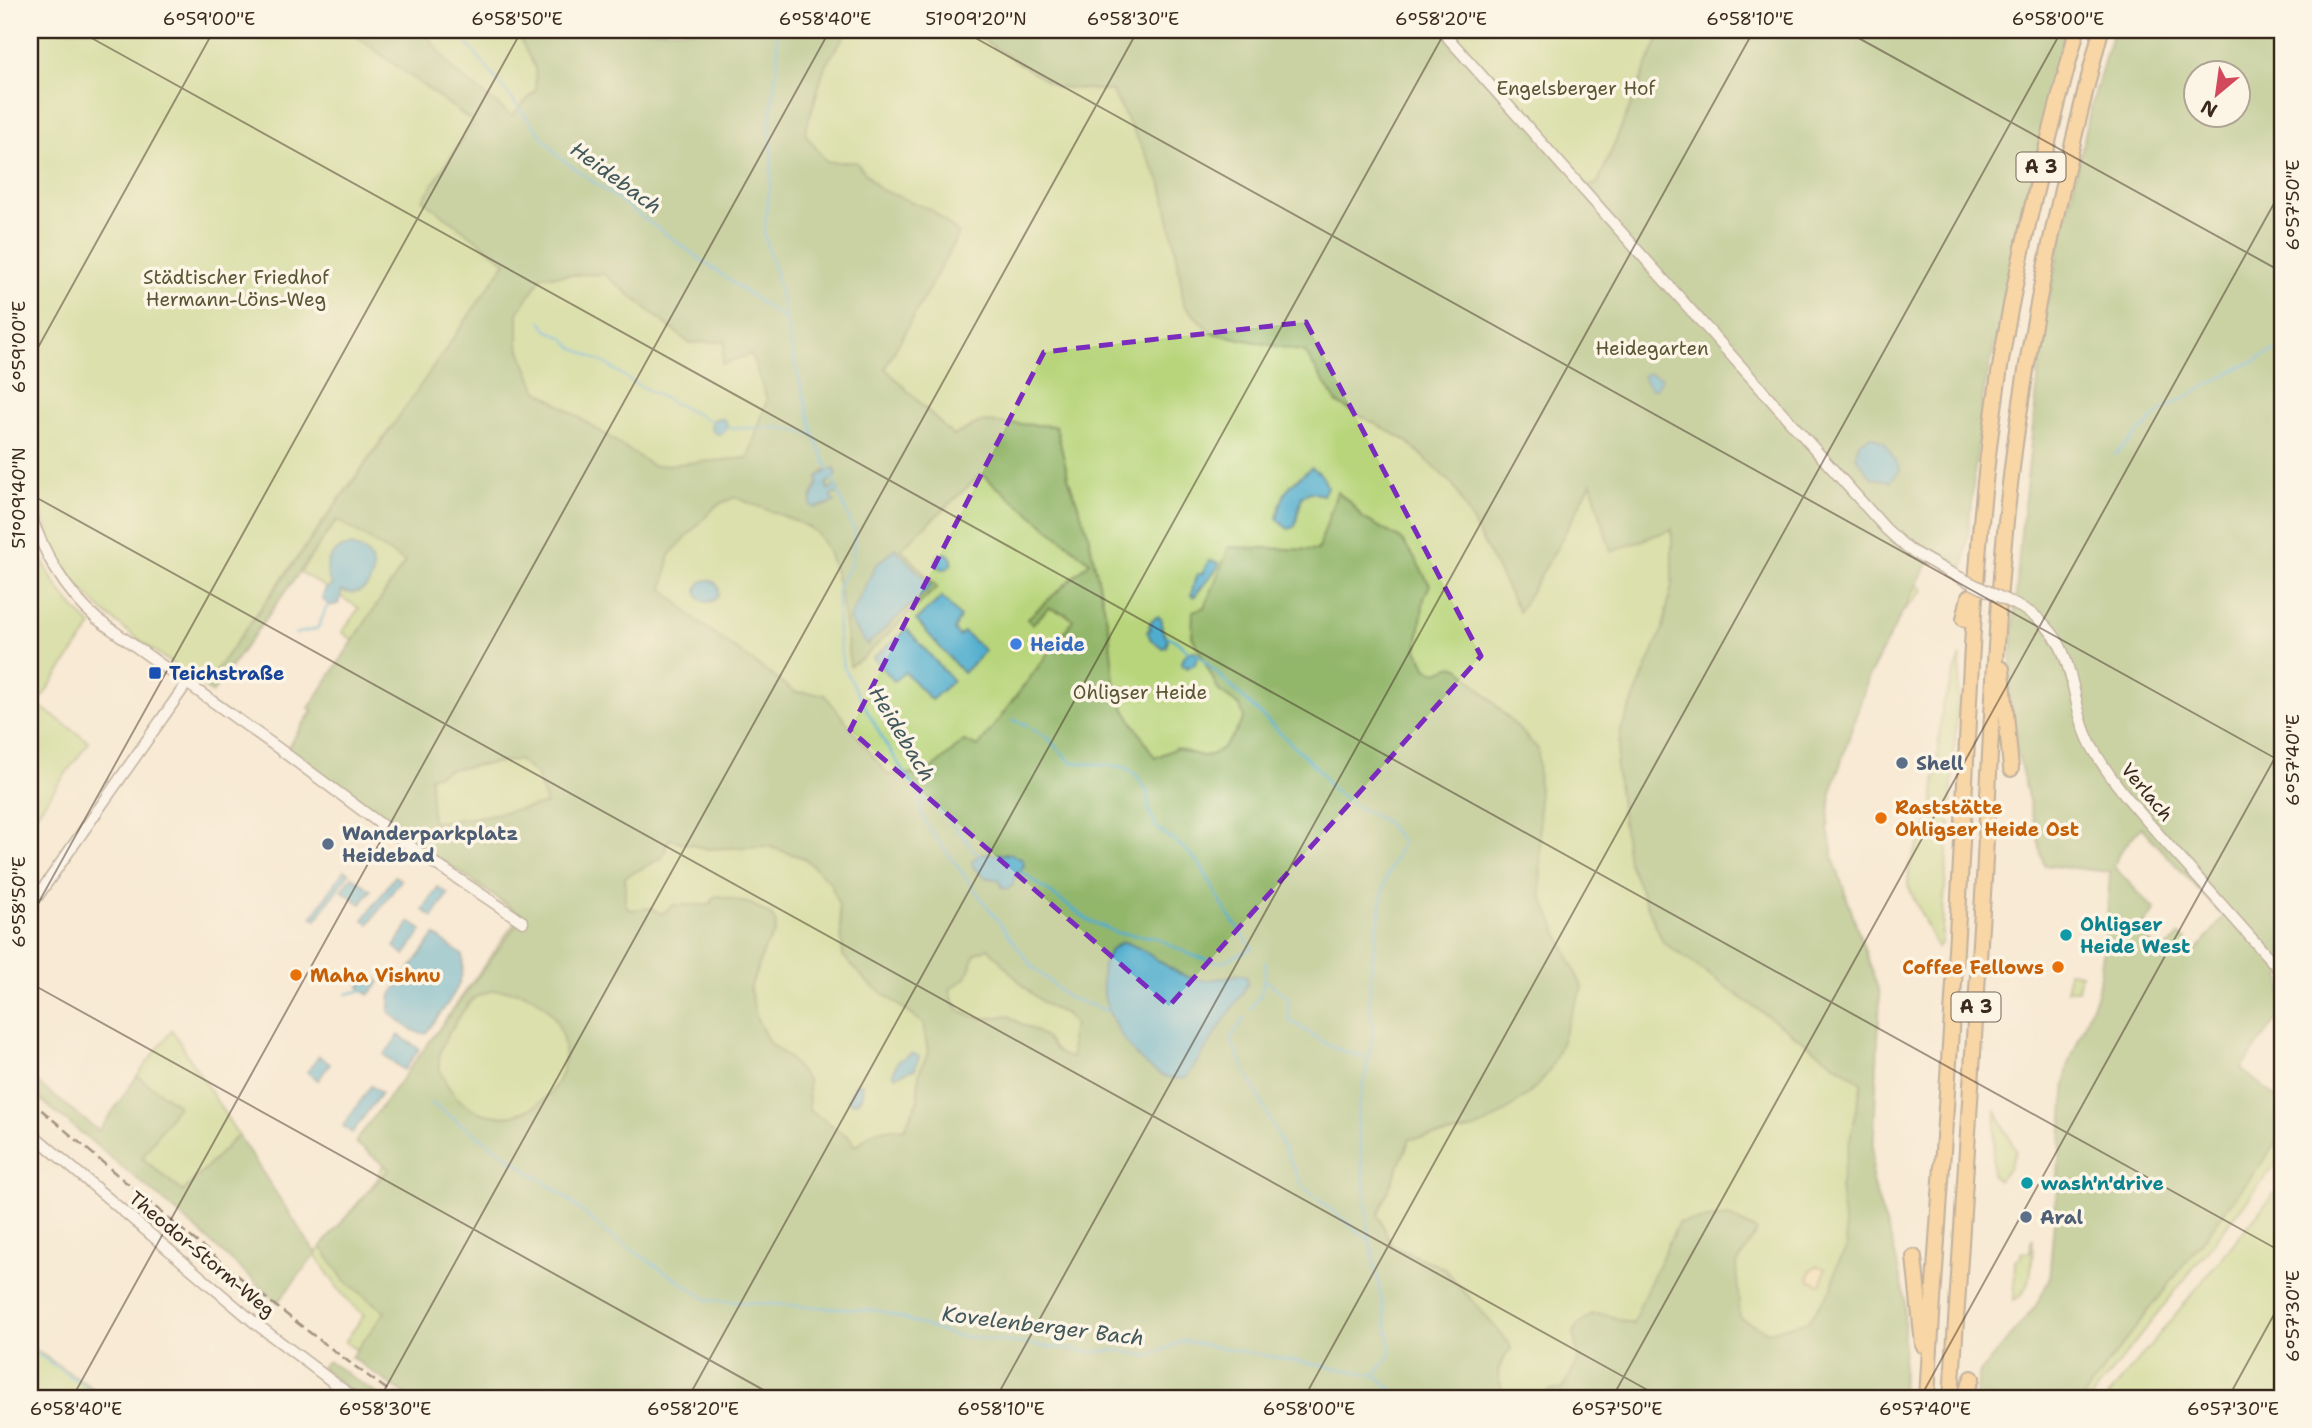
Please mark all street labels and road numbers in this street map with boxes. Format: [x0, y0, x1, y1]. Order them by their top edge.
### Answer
road number: A 3 [2016, 152, 2066, 182]
street label: Verlach [2115, 758, 2179, 826]
road number: A 3 [1952, 992, 2000, 1022]
street label: Theodor-Storm-Weg [124, 1185, 280, 1323]

